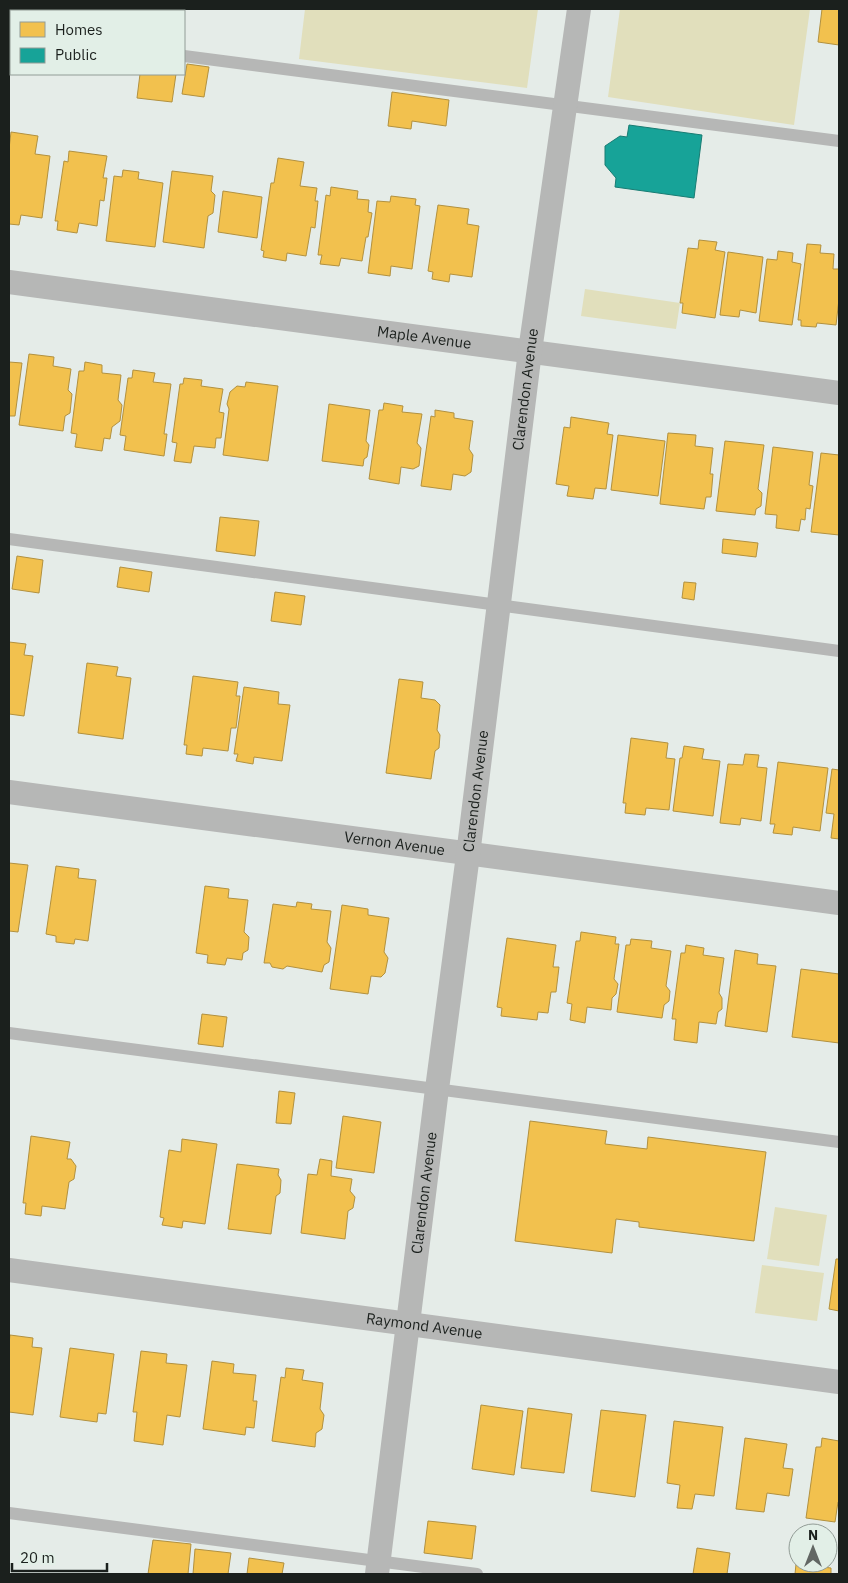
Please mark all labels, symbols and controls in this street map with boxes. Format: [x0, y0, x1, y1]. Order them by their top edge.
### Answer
legend [10, 10, 185, 75]
text: Homes [55, 20, 103, 39]
text: Public [55, 45, 97, 64]
street label: Maple Avenue [376, 321, 473, 353]
street label: Clarendon Avenue [508, 327, 542, 451]
street label: Clarendon Avenue [458, 729, 492, 853]
street label: Vernon Avenue [343, 827, 446, 859]
street label: Clarendon Avenue [407, 1131, 441, 1255]
street label: Raymond Avenue [365, 1308, 484, 1343]
north arrow [788, 1523, 838, 1573]
text: N [808, 1526, 818, 1544]
scale bar [12, 1540, 108, 1572]
text: 20 m [20, 1548, 55, 1567]

